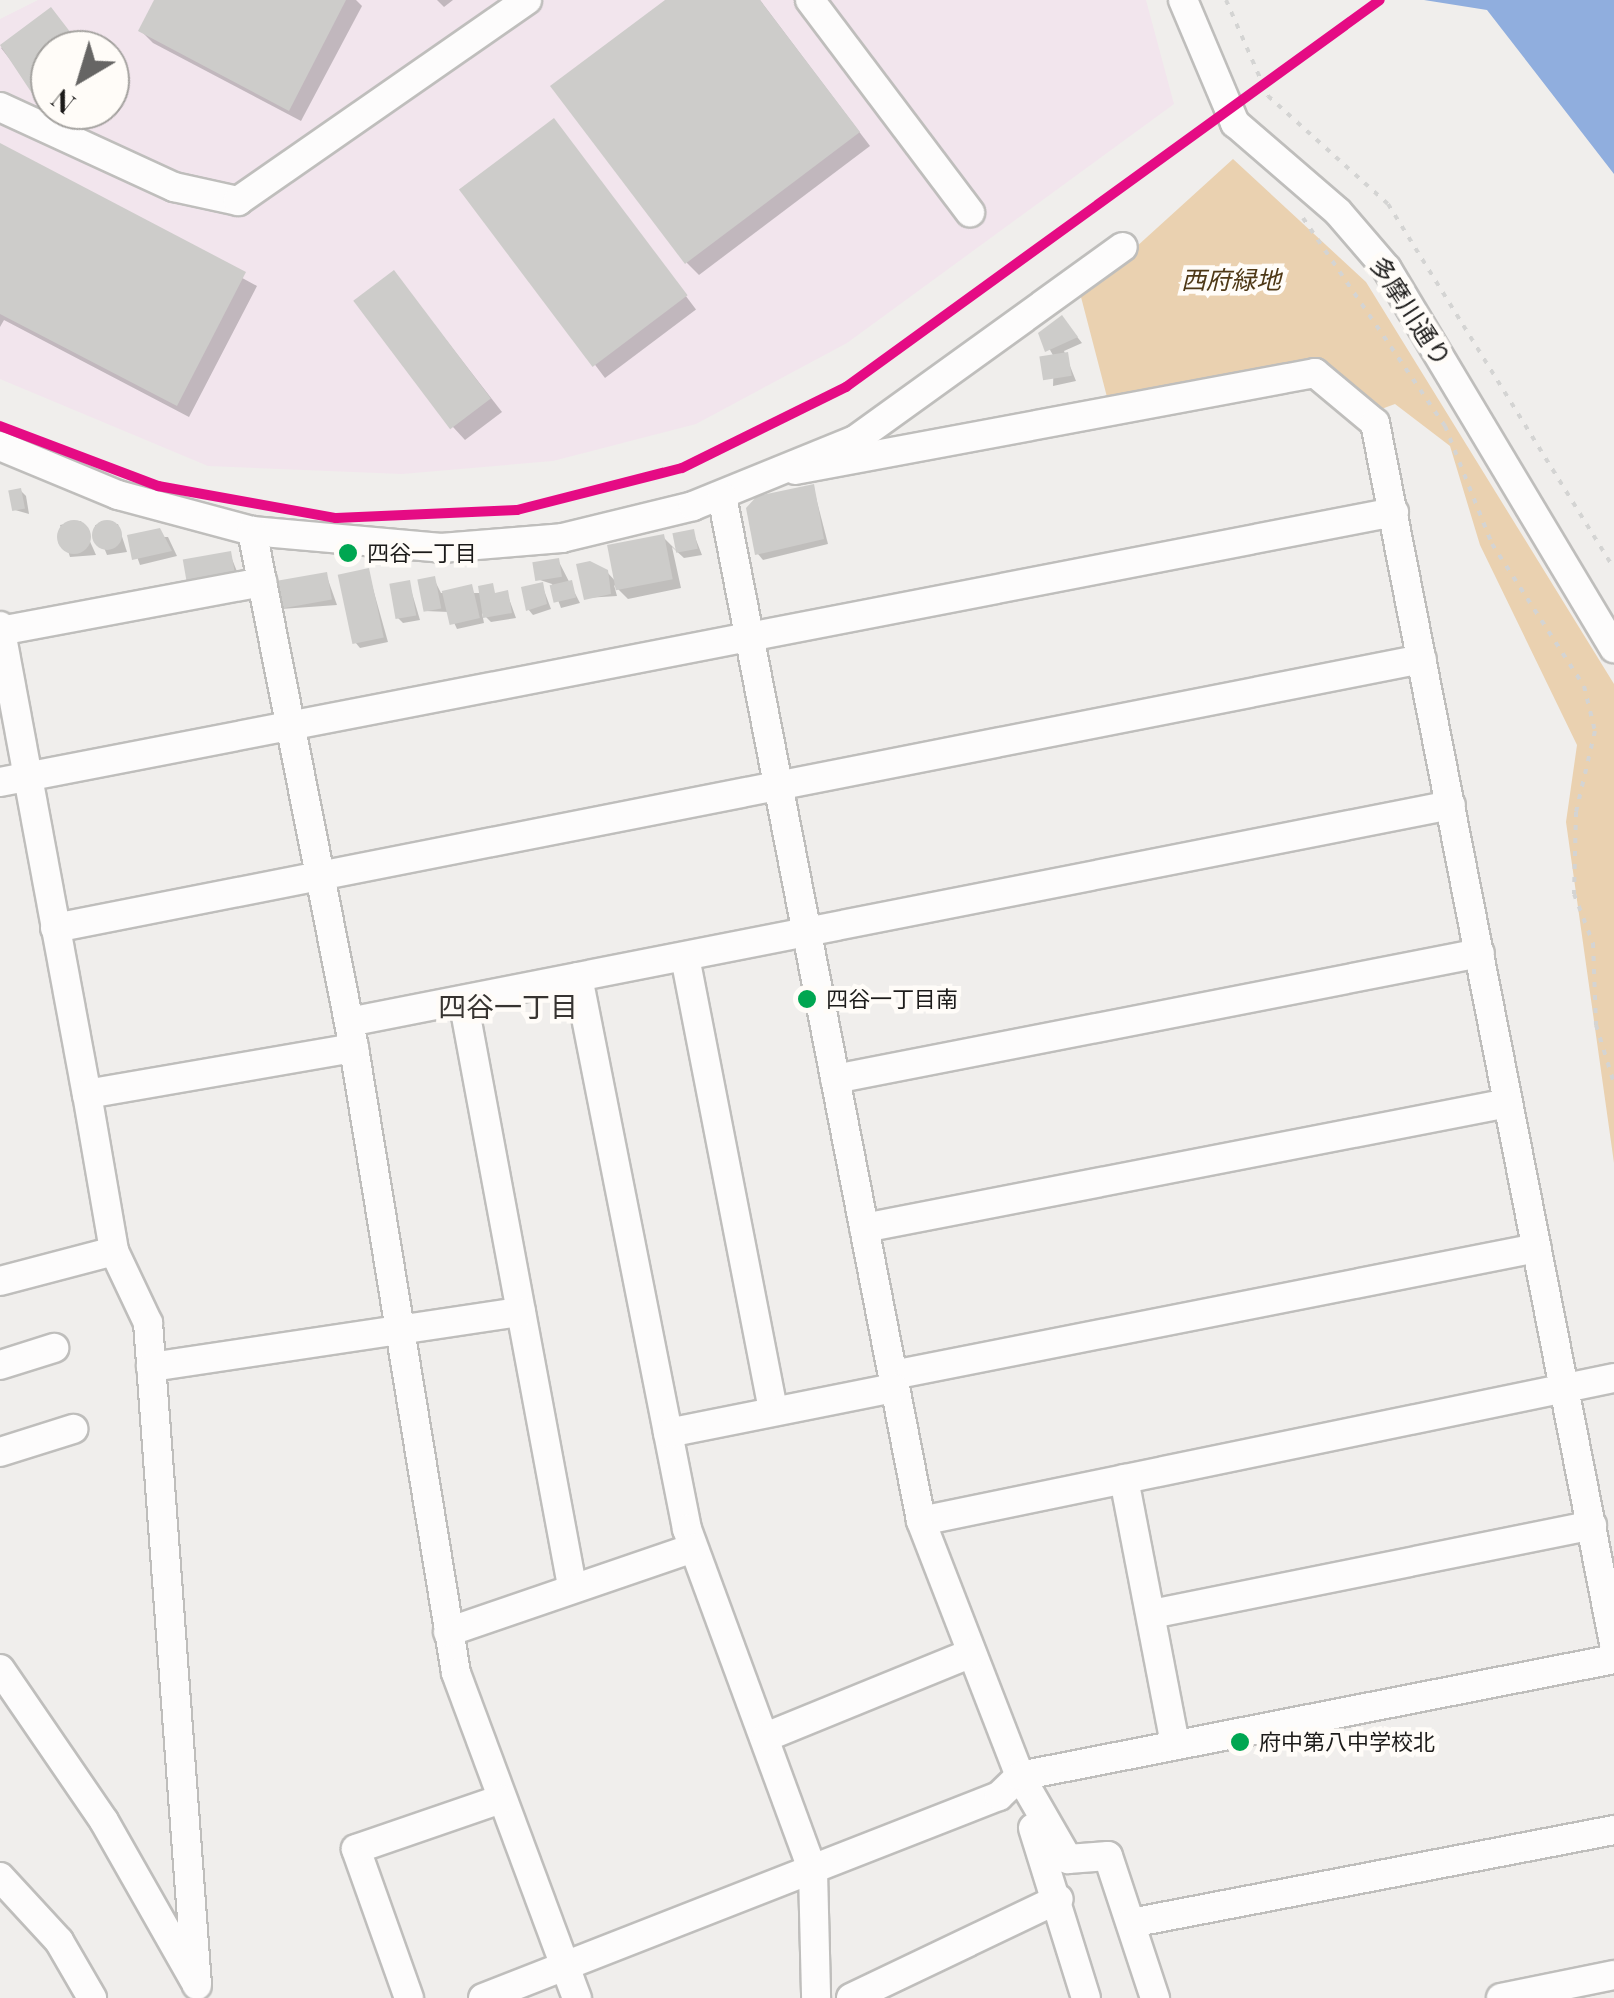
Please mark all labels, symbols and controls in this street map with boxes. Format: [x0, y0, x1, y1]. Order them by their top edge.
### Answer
north arrow [30, 30, 130, 130]
text: N [43, 82, 82, 123]
street label: 多摩川通り [1364, 250, 1458, 372]
park label: 西府緑地 [1181, 264, 1281, 294]
place label: 四谷一丁目 [367, 540, 477, 566]
marker: 四谷一丁目 [338, 543, 358, 563]
place label: 四谷一丁目南 [826, 986, 958, 1012]
district label: 四谷一丁目 [438, 989, 578, 1023]
marker: 四谷一丁目南 [797, 989, 817, 1009]
place label: 府中第八中学校北 [1259, 1729, 1435, 1755]
marker: 府中第八中学校北 [1230, 1732, 1250, 1752]

